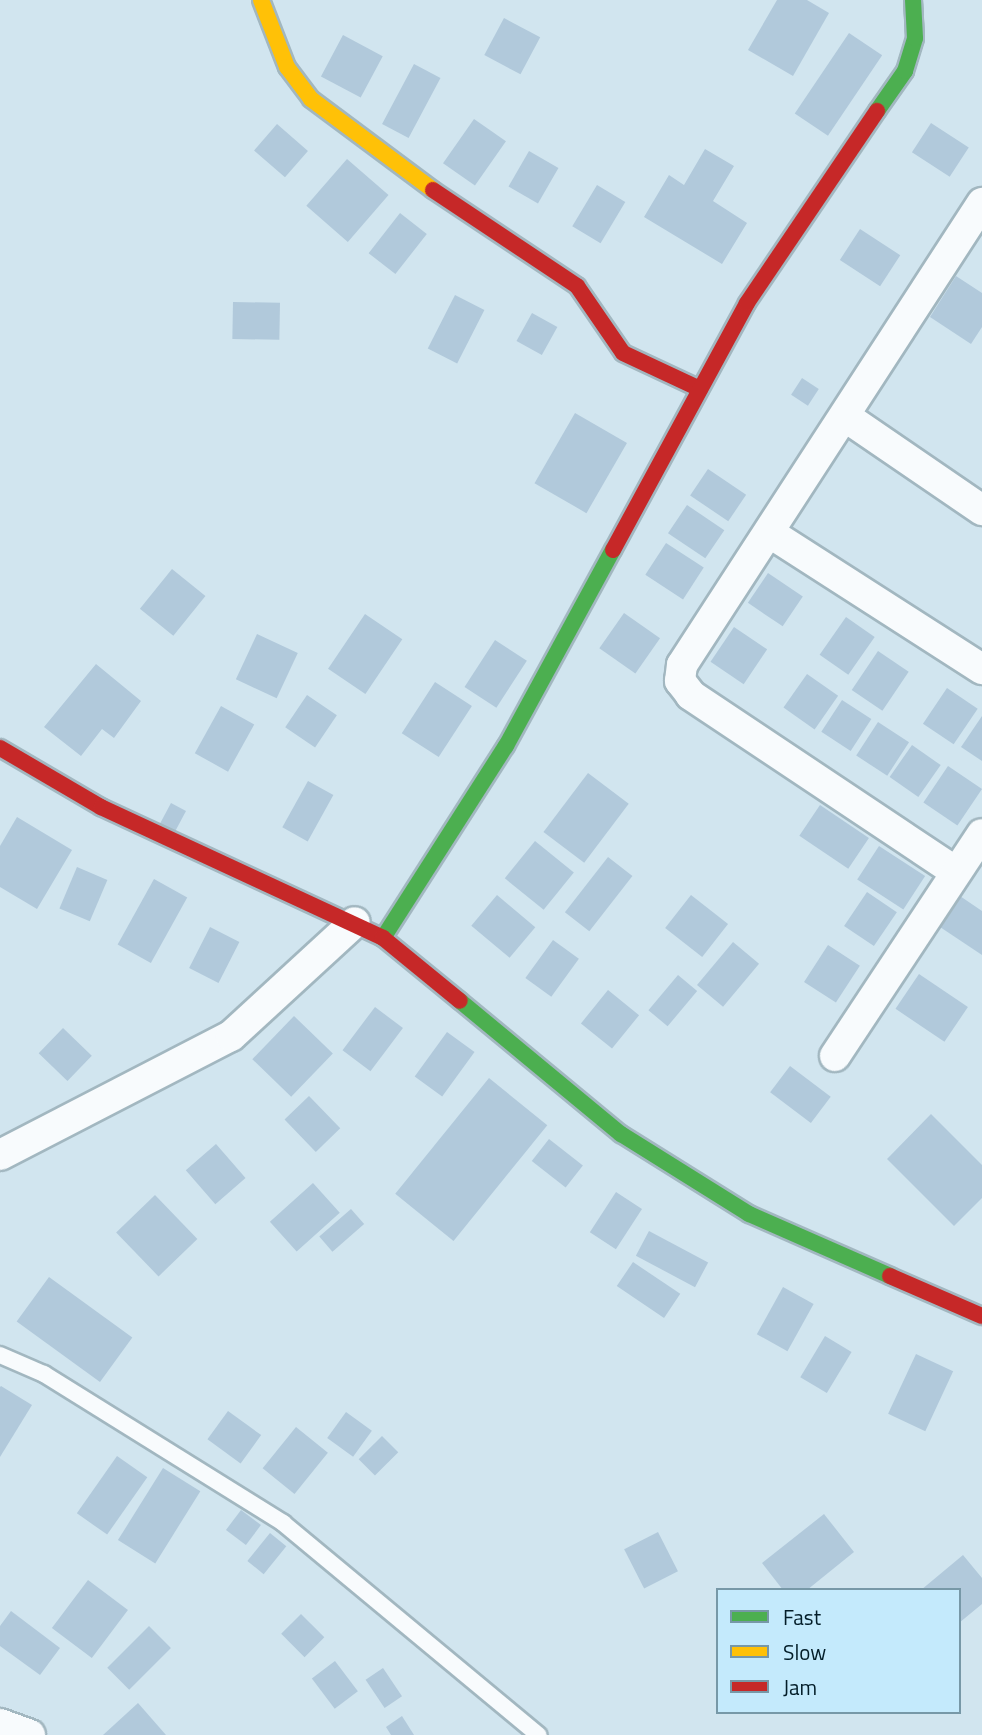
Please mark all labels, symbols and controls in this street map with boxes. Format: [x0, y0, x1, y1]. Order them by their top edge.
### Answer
legend [716, 1588, 961, 1714]
text: Fast [783, 1601, 821, 1633]
text: Slow [783, 1636, 826, 1668]
text: Jam [783, 1671, 817, 1703]

